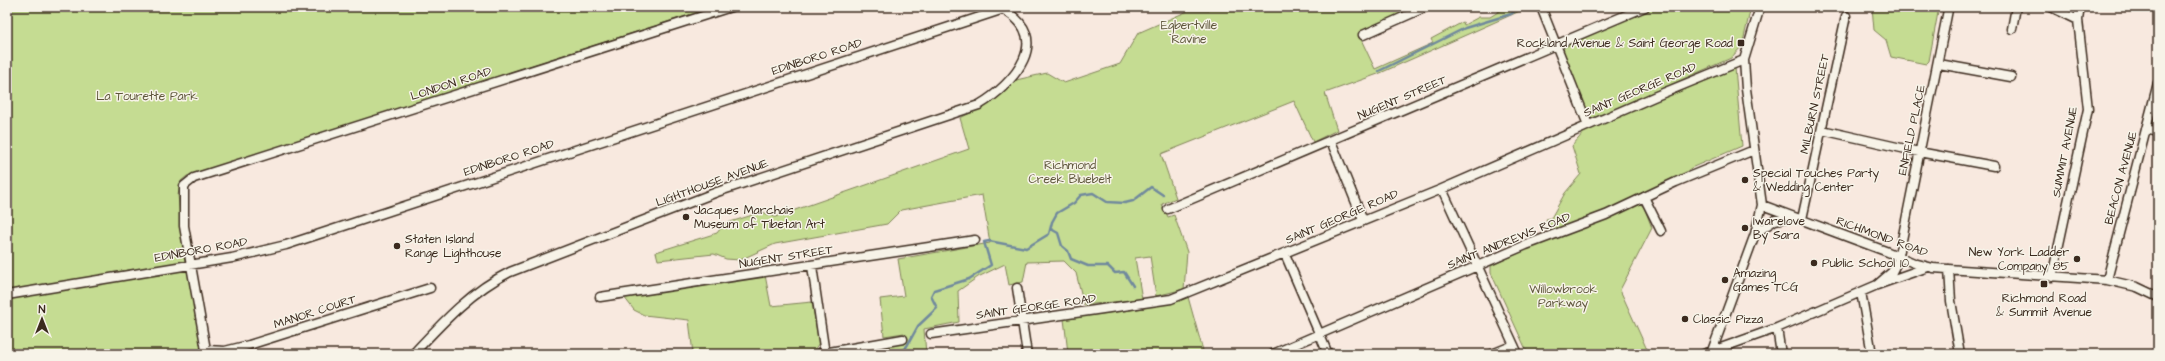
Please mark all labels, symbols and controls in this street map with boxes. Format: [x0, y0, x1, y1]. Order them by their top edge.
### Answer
park label: Egbertville Ravine [1161, 17, 1218, 48]
street label: EDINBORO ROAD [770, 34, 865, 80]
place label: Rockland Avenue & Saint George Road [1517, 35, 1733, 53]
marker: Rockland Avenue & Saint George Road [1736, 38, 1746, 48]
street label: MILBURN STREET [1796, 52, 1834, 155]
street label: SAINT GEORGE ROAD [1581, 58, 1699, 122]
street label: LONDON ROAD [408, 63, 494, 105]
street label: NUGENT STREET [1355, 71, 1449, 124]
street label: ENFIELD PLACE [1894, 83, 1930, 177]
park label: La Tourette Park [96, 88, 198, 105]
street label: SUMMIT AVENUE [2048, 105, 2082, 199]
street label: BEACON AVENUE [2100, 130, 2142, 226]
street label: EDINBORO ROAD [462, 135, 557, 181]
street label: LIGHTHOUSE AVENUE [653, 155, 771, 211]
park label: Richmond Creek Bluebelt [1028, 157, 1112, 188]
place label: Special Touches Party & Wedding Center [1753, 165, 1879, 197]
marker: Special Touches Party & Wedding Center [1740, 175, 1750, 185]
street label: SAINT GEORGE ROAD [1283, 185, 1401, 249]
place label: Jacques Marchais Museum of Tibetan Art [694, 202, 825, 233]
street label: SAINT ANDREWS ROAD [1445, 208, 1573, 274]
marker: Jacques Marchais Museum of Tibetan Art [681, 212, 691, 222]
place label: Iwarelove By Sara [1753, 213, 1806, 245]
street label: RICHMOND ROAD [1834, 213, 1930, 262]
marker: Iwarelove By Sara [1740, 223, 1750, 233]
place label: Staten Island Range Lighthouse [405, 231, 502, 263]
street label: EDINBORO ROAD [153, 233, 249, 267]
marker: Staten Island Range Lighthouse [392, 241, 402, 251]
street label: NUGENT STREET [738, 241, 835, 273]
place label: New York Ladder Company 85 [1969, 244, 2069, 276]
marker: New York Ladder Company 85 [2072, 254, 2082, 264]
place label: Public School 10 [1822, 255, 1910, 272]
marker: Public School 10 [1809, 258, 1819, 268]
place label: Amazing Games TCG [1733, 265, 1799, 296]
marker: Amazing Games TCG [1720, 275, 1730, 285]
marker: Richmond Road & Summit Avenue [2039, 279, 2049, 289]
park label: Willowbrook Parkway [1529, 281, 1597, 313]
street label: MANOR COURT [272, 290, 359, 333]
street label: SAINT GEORGE ROAD [975, 290, 1097, 324]
place label: Richmond Road & Summit Avenue [1996, 290, 2092, 321]
north arrow [22, 299, 62, 339]
text: N [39, 302, 46, 317]
place label: Classic Pizza [1693, 311, 1763, 328]
marker: Classic Pizza [1680, 314, 1690, 324]

